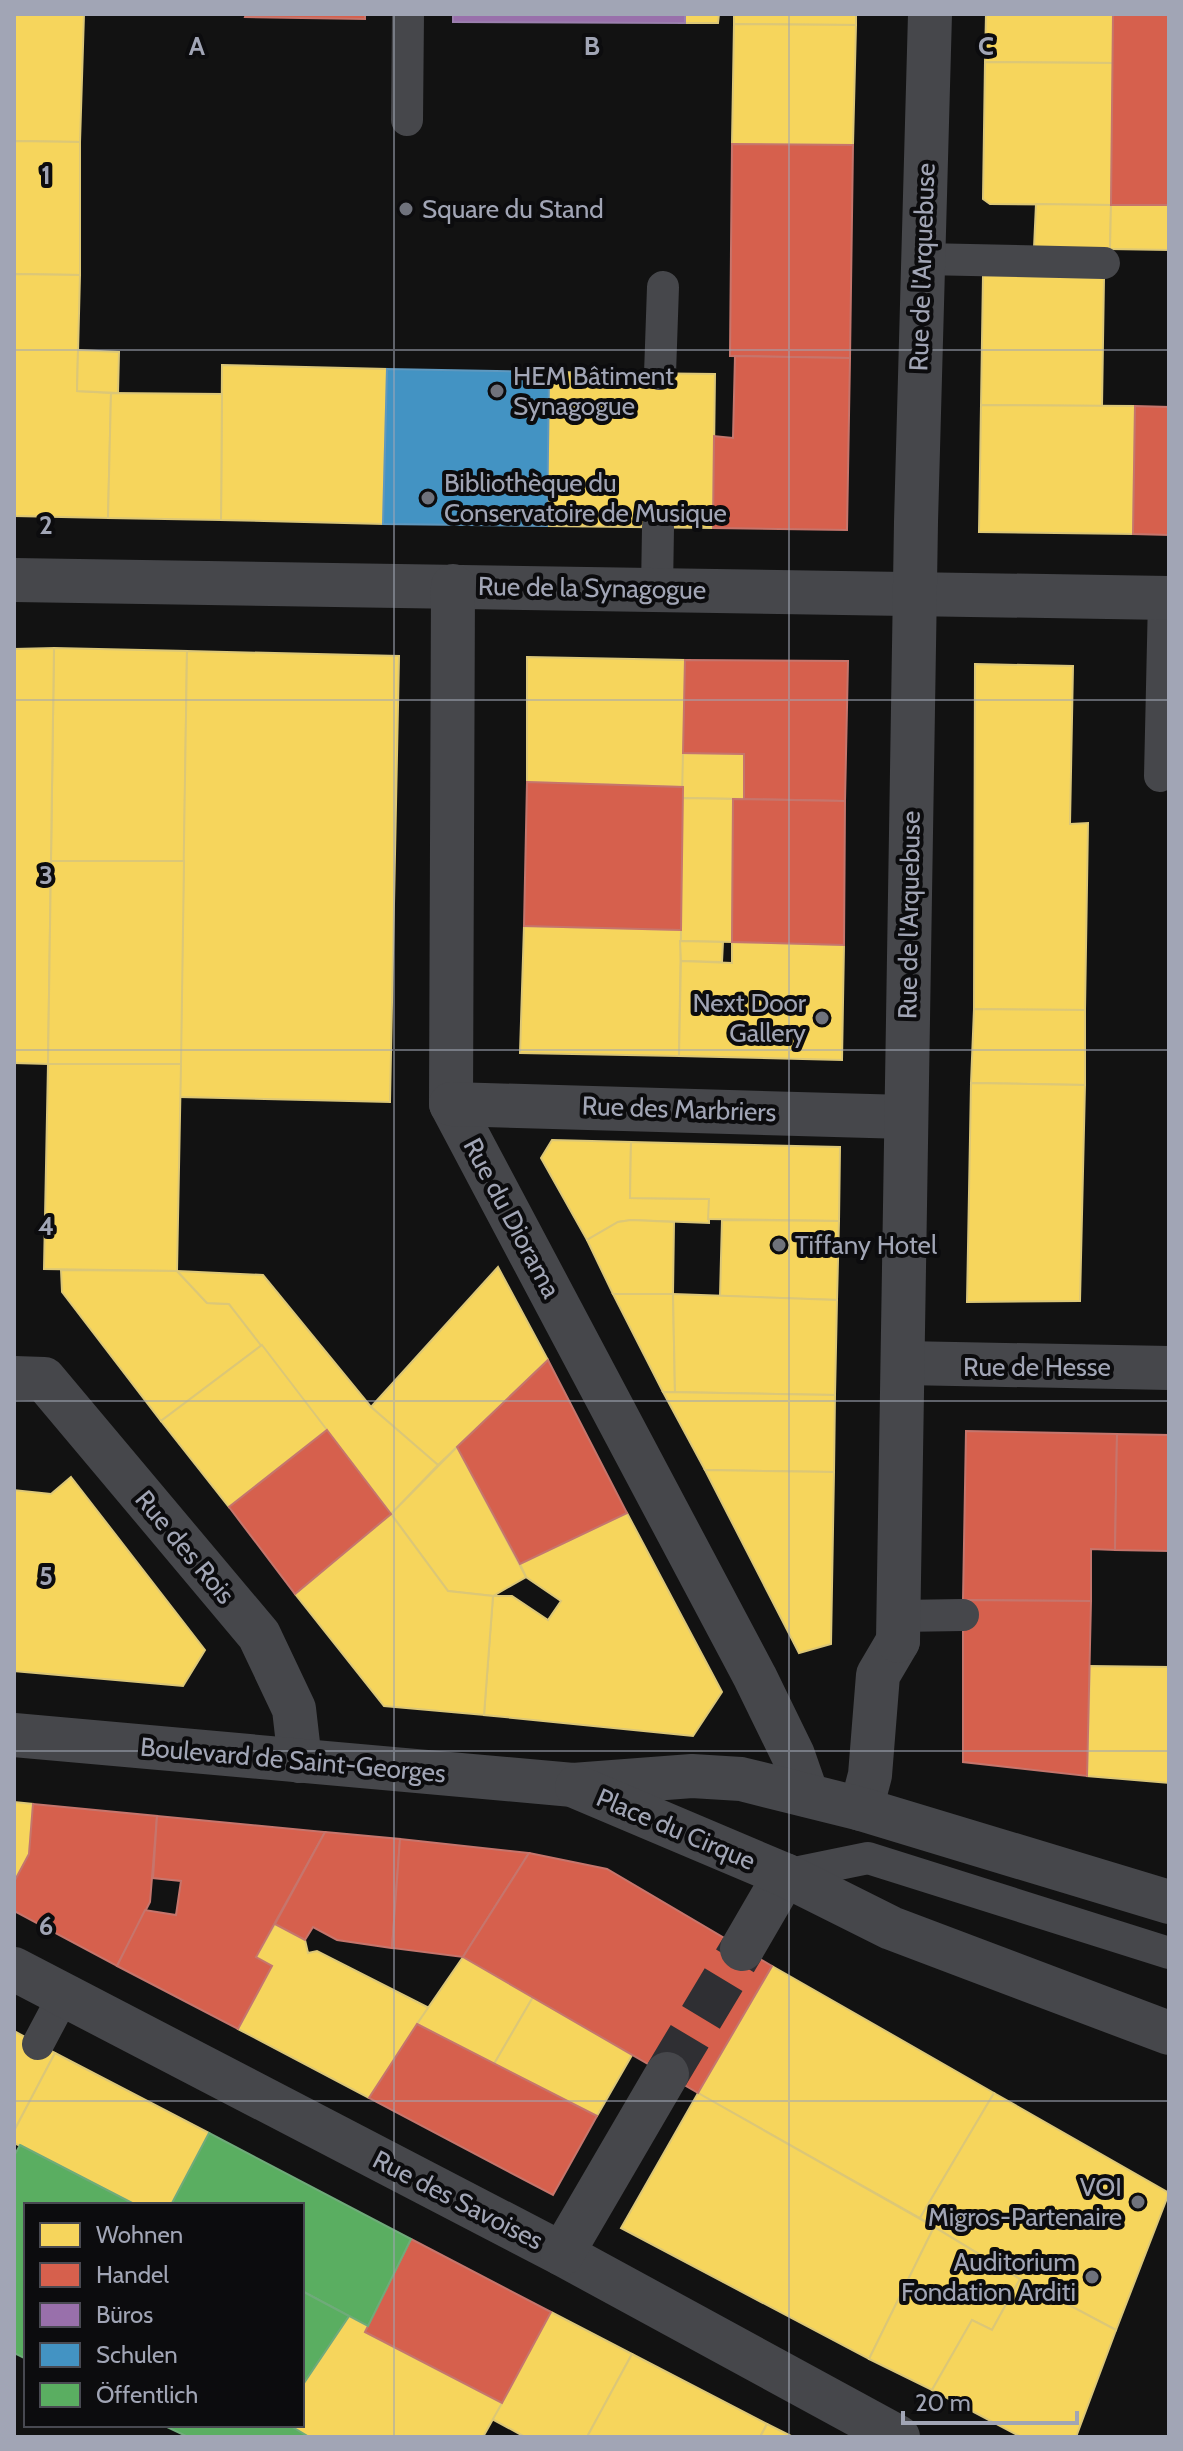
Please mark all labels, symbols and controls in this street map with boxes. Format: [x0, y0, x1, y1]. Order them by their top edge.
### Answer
text: A [189, 30, 206, 62]
text: B [584, 30, 600, 62]
text: C [978, 30, 994, 62]
text: 1 [41, 159, 51, 191]
street label: Rue de l'Arquebuse [902, 162, 942, 372]
place label: Square du Stand [422, 193, 604, 225]
marker: Square du Stand [397, 200, 415, 218]
place label: HEM Bâtiment Synagogue [513, 360, 674, 422]
marker: HEM Bâtiment Synagogue [488, 382, 506, 400]
place label: Bibliothèque du Conservatoire de Musique [444, 467, 727, 529]
marker: Bibliothèque du Conservatoire de Musique [419, 489, 437, 507]
text: 2 [39, 509, 53, 541]
street label: Rue de la Synagogue [478, 570, 706, 606]
street label: Rue de l'Arquebuse [891, 811, 927, 1019]
text: 3 [39, 859, 53, 891]
place label: Next Door Gallery [692, 987, 807, 1049]
marker: Next Door Gallery [813, 1009, 831, 1027]
street label: Rue des Marbriers [581, 1090, 777, 1128]
street label: Rue du Diorama [456, 1133, 568, 1304]
text: 4 [38, 1210, 54, 1242]
place label: Tiffany Hotel [795, 1229, 937, 1261]
marker: Tiffany Hotel [770, 1236, 788, 1254]
street label: Rue de Hesse [963, 1351, 1111, 1383]
street label: Rue des Rois [128, 1484, 242, 1610]
text: 5 [39, 1560, 53, 1592]
street label: Boulevard de Saint-Georges [139, 1731, 447, 1789]
street label: Place du Cirque [592, 1781, 760, 1877]
text: 6 [39, 1910, 53, 1942]
street label: Rue des Savoises [367, 2143, 549, 2257]
place label: VOI Migros-Partenaire [928, 2171, 1122, 2233]
marker: VOI Migros-Partenaire [1129, 2193, 1147, 2211]
legend [24, 2203, 304, 2427]
text: Wohnen [96, 2220, 183, 2249]
place label: Auditorium Fondation Arditi [901, 2246, 1076, 2308]
text: Handel [96, 2260, 169, 2289]
marker: Auditorium Fondation Arditi [1083, 2268, 1101, 2286]
text: Büros [96, 2300, 153, 2329]
text: Schulen [96, 2340, 178, 2369]
scale bar [903, 2375, 1077, 2425]
text: Öffentlich [96, 2380, 198, 2409]
text: 20 m [915, 2388, 971, 2417]

